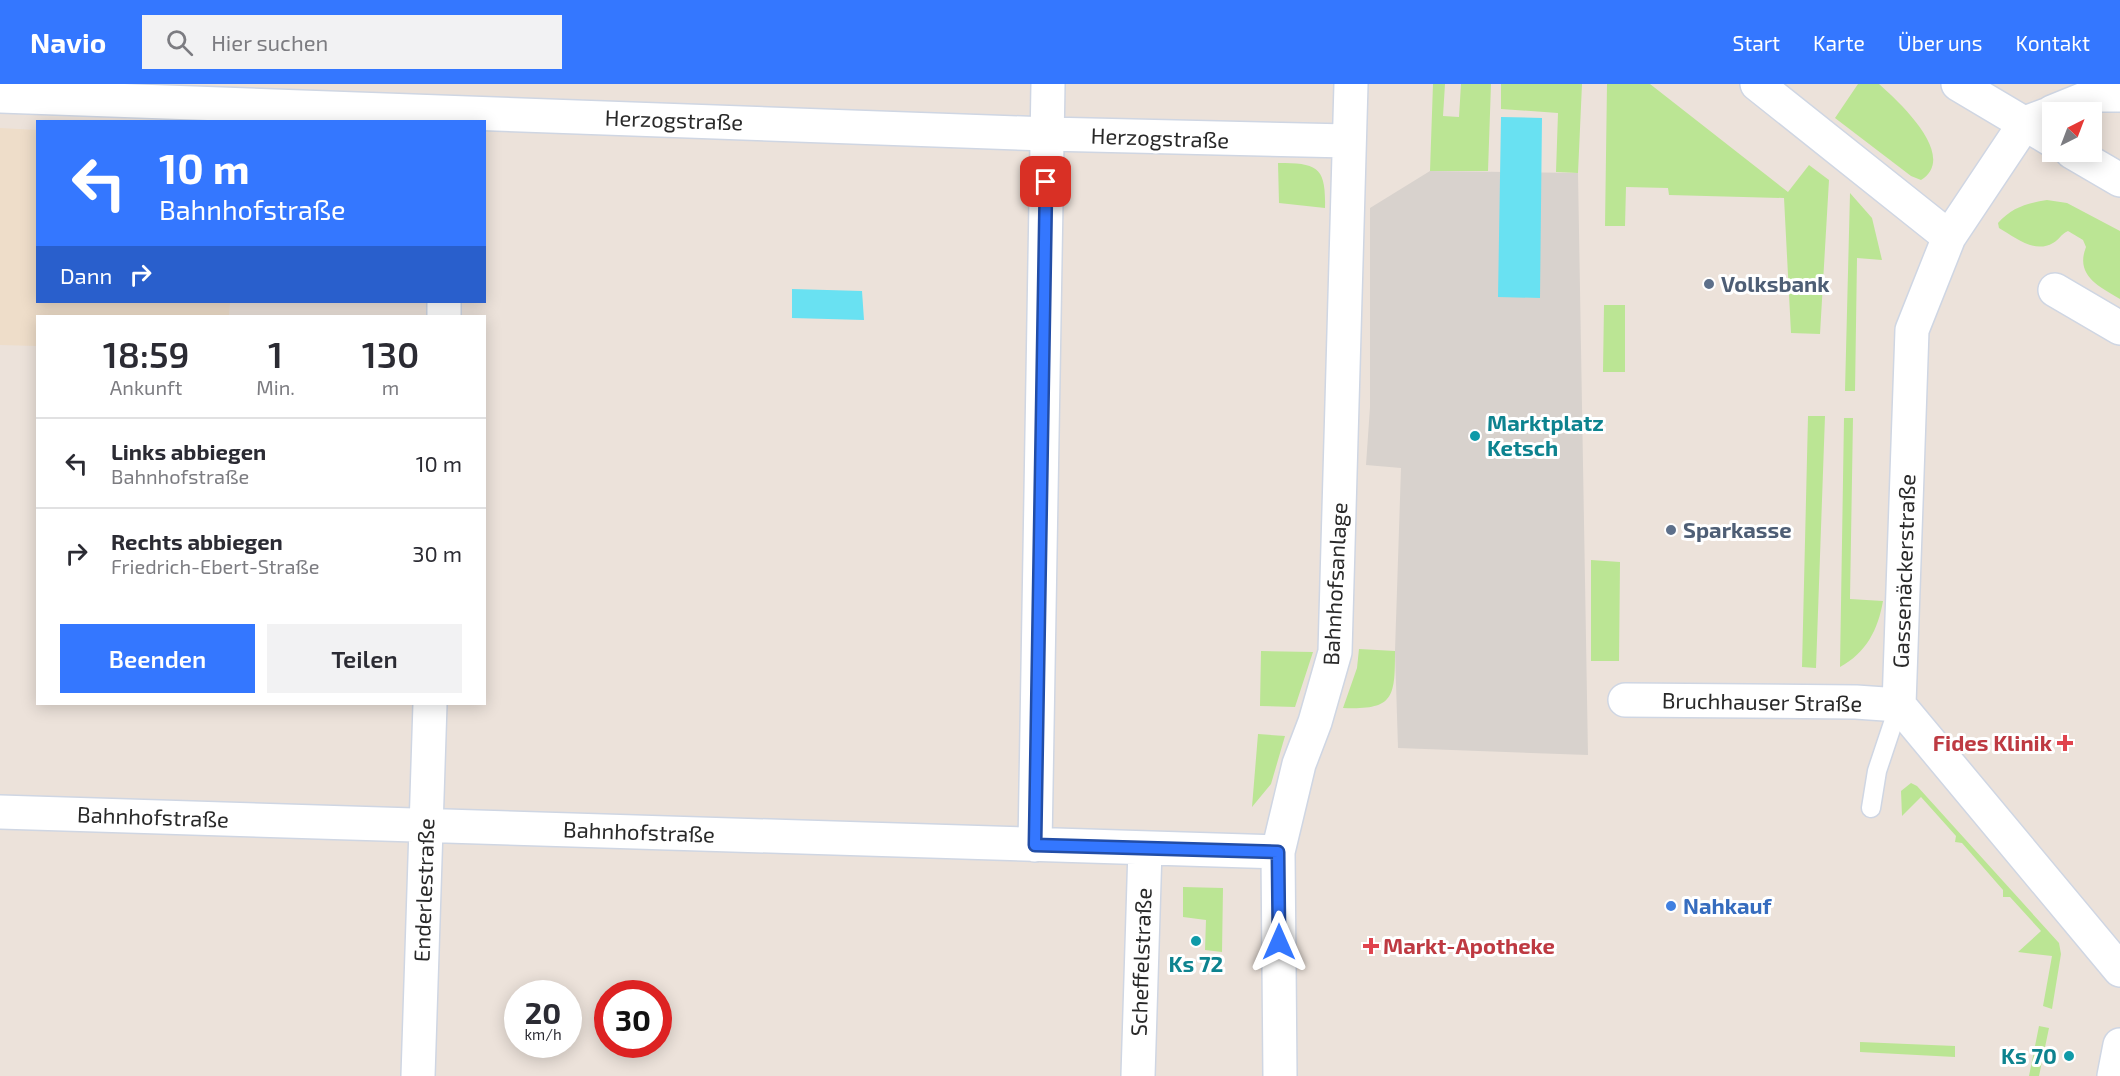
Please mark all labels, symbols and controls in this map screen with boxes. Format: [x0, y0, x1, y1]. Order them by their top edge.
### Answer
search box [142, 15, 562, 69]
text: Navio [30, 25, 106, 59]
icon: search [163, 26, 196, 59]
text: Hier suchen [211, 29, 328, 55]
text: Start [1733, 30, 1780, 55]
text: Karte [1813, 30, 1865, 55]
text: Über uns [1898, 30, 1983, 55]
text: Kontakt [2016, 30, 2090, 55]
north arrow [2042, 102, 2102, 162]
map controls [2042, 102, 2102, 162]
street label: Herzogstraße [604, 104, 744, 134]
street label: Herzogstraße [1090, 122, 1230, 152]
text: 10 m [159, 142, 250, 192]
icon: left [60, 144, 138, 222]
pin [1020, 156, 1071, 207]
icon: arrive [1029, 165, 1062, 198]
text: Bahnhofstraße [159, 193, 346, 225]
icon: right [124, 258, 157, 291]
text: Dann [60, 262, 112, 288]
place label: Volksbank [1721, 270, 1830, 296]
marker: Volksbank [1702, 277, 1716, 291]
text: 18:59 [103, 332, 189, 375]
text: 1 [268, 332, 283, 375]
text: 130 [362, 332, 419, 375]
text: Ankunft [110, 375, 182, 399]
text: Min. [256, 375, 295, 399]
text: m [382, 375, 399, 399]
place label: Marktplatz Ketsch [1487, 409, 1604, 460]
marker: Marktplatz Ketsch [1468, 429, 1482, 443]
text: Links abbiegen [111, 438, 266, 464]
icon: left [60, 447, 93, 480]
text: 10 m [416, 450, 462, 476]
text: Bahnhofstraße [111, 464, 249, 488]
street label: Gassenäckerstraße [1887, 473, 1919, 669]
street label: Bahnhofsanlage [1317, 502, 1351, 666]
place label: Sparkasse [1683, 516, 1792, 542]
marker: Sparkasse [1664, 523, 1678, 537]
text: Rechts abbiegen [111, 528, 283, 554]
icon: right [60, 537, 93, 570]
text: 30 m [412, 540, 462, 566]
text: Friedrich-Ebert-Straße [111, 554, 320, 578]
button: Beenden [60, 624, 255, 693]
button: Teilen [267, 624, 462, 693]
street label: Bruchhauser Straße [1662, 686, 1862, 716]
place label: Fides Klinik [1933, 729, 2053, 755]
marker: Fides Klinik [2056, 734, 2074, 752]
street label: Bahnhofstraße [77, 800, 229, 832]
street label: Bahnhofstraße [563, 815, 715, 847]
street label: Enderlestraße [407, 818, 439, 962]
street label: Scheffelstraße [1124, 887, 1156, 1037]
place label: Nahkauf [1683, 892, 1773, 918]
marker: Nahkauf [1664, 899, 1678, 913]
position arrow [1247, 910, 1311, 974]
place label: Markt-Apotheke [1383, 932, 1555, 958]
marker: Ks 72 [1189, 934, 1203, 948]
marker: Markt-Apotheke [1364, 939, 1378, 953]
place label: Ks 72 [1169, 950, 1223, 976]
speed limit sign: 30 [594, 980, 672, 1058]
text: 20 [525, 994, 561, 1030]
text: km/h [524, 1025, 562, 1043]
place label: Ks 70 [2001, 1042, 2057, 1068]
marker: Ks 70 [2062, 1049, 2076, 1063]

